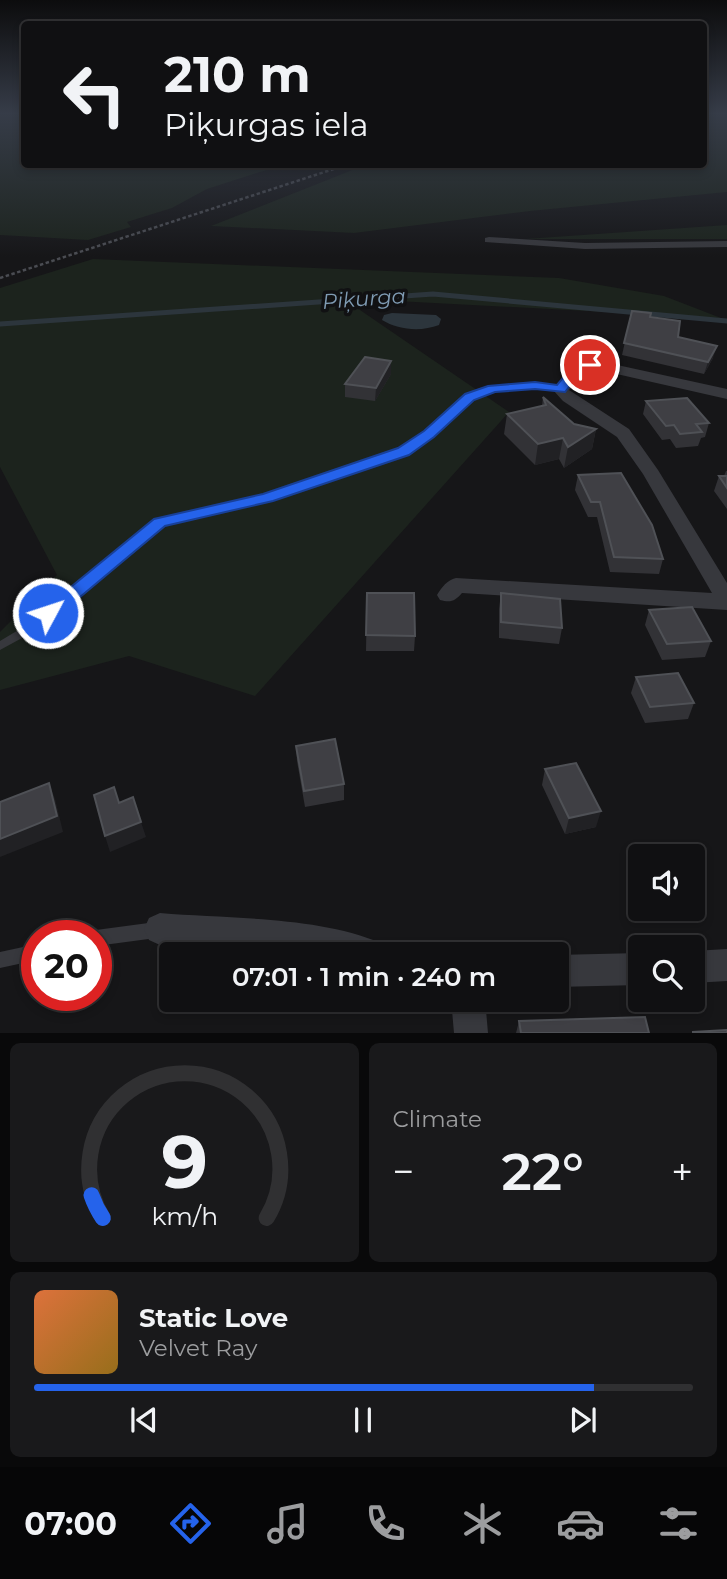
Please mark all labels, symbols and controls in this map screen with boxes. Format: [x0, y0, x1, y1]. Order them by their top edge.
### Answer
text: 210 m [164, 45, 311, 104]
icon: left [49, 49, 140, 140]
text: Piķurgas iela [164, 105, 369, 144]
water label: Piķurga [321, 283, 407, 315]
pin [560, 335, 620, 395]
icon: arrive [571, 346, 609, 384]
position arrow [11, 576, 85, 650]
map controls [628, 844, 705, 1012]
button: sound [628, 844, 705, 921]
speed limit sign: 20 [21, 920, 112, 1011]
button: search [628, 935, 705, 1012]
text: 07:01 · 1 min · 240 m [232, 961, 496, 993]
text: Climate [393, 1105, 482, 1133]
text: 9 [161, 1119, 207, 1207]
text: 22° [502, 1140, 584, 1203]
text: − [393, 1148, 414, 1195]
text: + [671, 1148, 693, 1195]
text: km/h [151, 1201, 218, 1231]
text: Static Love [139, 1302, 288, 1334]
text: Velvet Ray [139, 1334, 257, 1362]
icon: previous [125, 1401, 163, 1439]
icon: pause [344, 1401, 382, 1439]
icon: next [564, 1401, 602, 1439]
icon: directions [166, 1499, 215, 1548]
icon: music [263, 1499, 312, 1548]
icon: phone [361, 1499, 410, 1548]
icon: climate [458, 1499, 507, 1548]
icon: car [556, 1499, 605, 1548]
icon: filters [654, 1499, 703, 1548]
text: 07:00 [24, 1504, 117, 1543]

